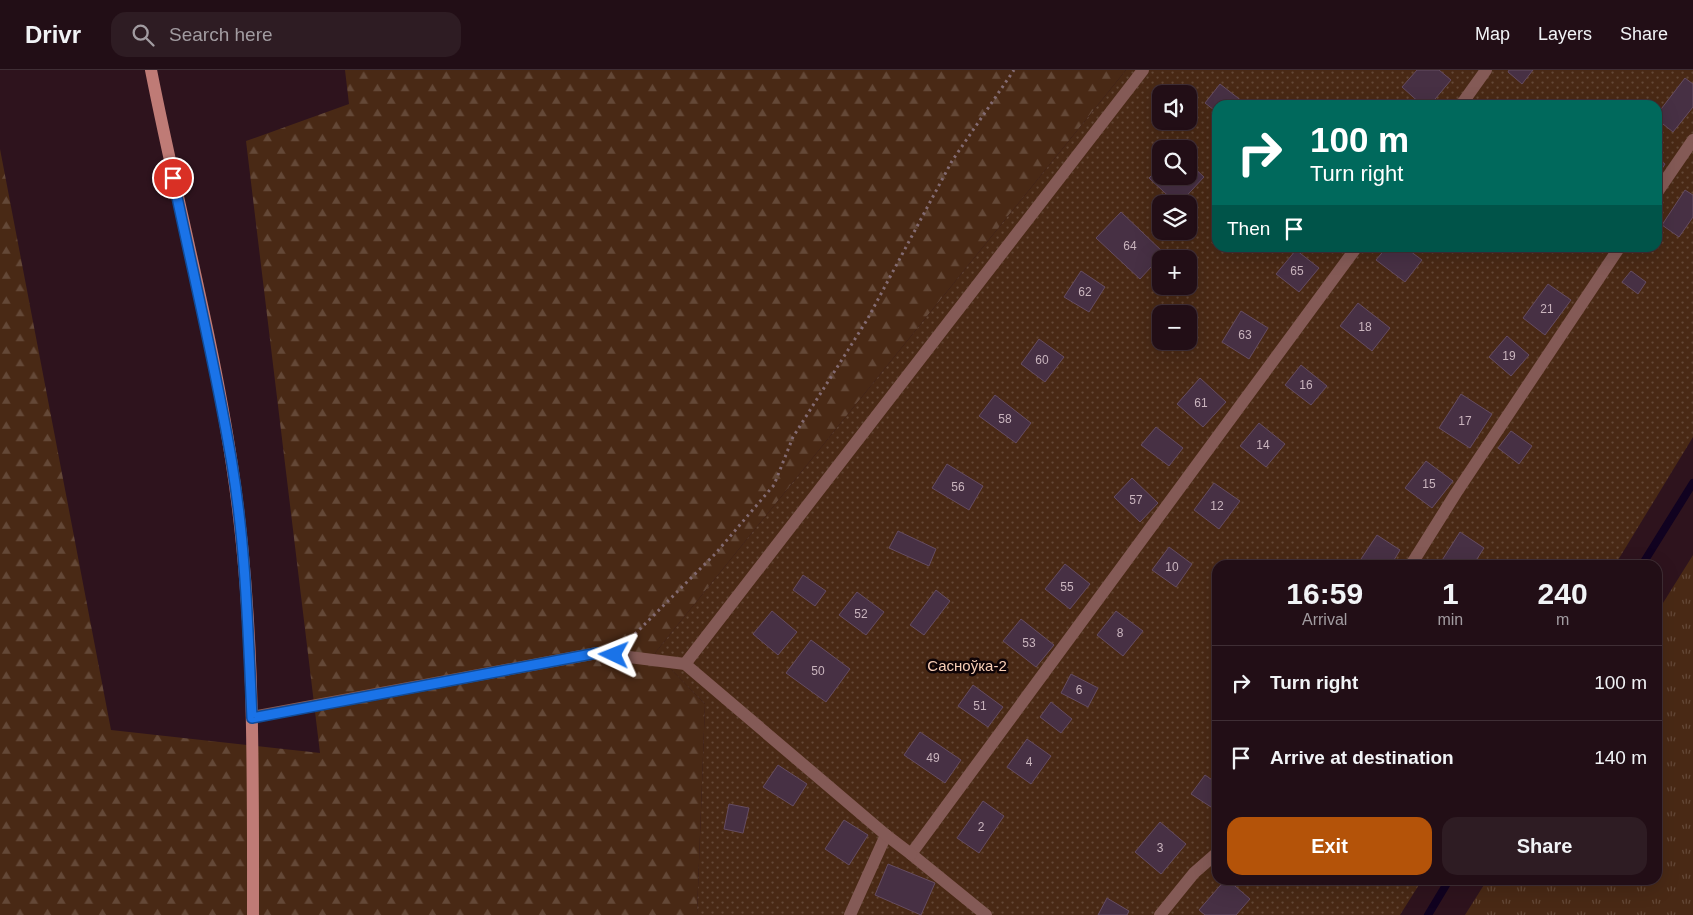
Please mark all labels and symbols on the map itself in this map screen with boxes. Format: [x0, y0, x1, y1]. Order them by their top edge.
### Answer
pin [152, 157, 194, 199]
house number: 64 [1123, 239, 1137, 253]
house number: 65 [1290, 264, 1304, 278]
house number: 62 [1078, 285, 1092, 299]
house number: 21 [1540, 302, 1554, 316]
house number: 18 [1358, 320, 1372, 334]
house number: 63 [1238, 328, 1252, 342]
house number: 19 [1502, 349, 1516, 363]
house number: 60 [1035, 353, 1049, 367]
house number: 16 [1299, 378, 1313, 392]
house number: 61 [1194, 396, 1208, 410]
house number: 58 [998, 412, 1012, 426]
house number: 17 [1458, 414, 1472, 428]
house number: 14 [1256, 438, 1270, 452]
house number: 15 [1422, 477, 1436, 491]
house number: 56 [951, 480, 965, 494]
house number: 57 [1129, 493, 1143, 507]
house number: 12 [1210, 499, 1224, 513]
house number: 10 [1165, 560, 1179, 574]
house number: 55 [1060, 580, 1074, 594]
house number: 52 [854, 607, 868, 621]
house number: 8 [1117, 626, 1124, 640]
position arrow [587, 628, 639, 680]
house number: 53 [1022, 636, 1036, 650]
park label: Сасноўка-2 [927, 657, 1007, 674]
house number: 50 [811, 664, 825, 678]
house number: 6 [1076, 683, 1083, 697]
house number: 51 [973, 699, 987, 713]
house number: 49 [926, 751, 940, 765]
house number: 4 [1026, 755, 1033, 769]
house number: 2 [978, 820, 985, 834]
house number: 3 [1157, 841, 1164, 855]

